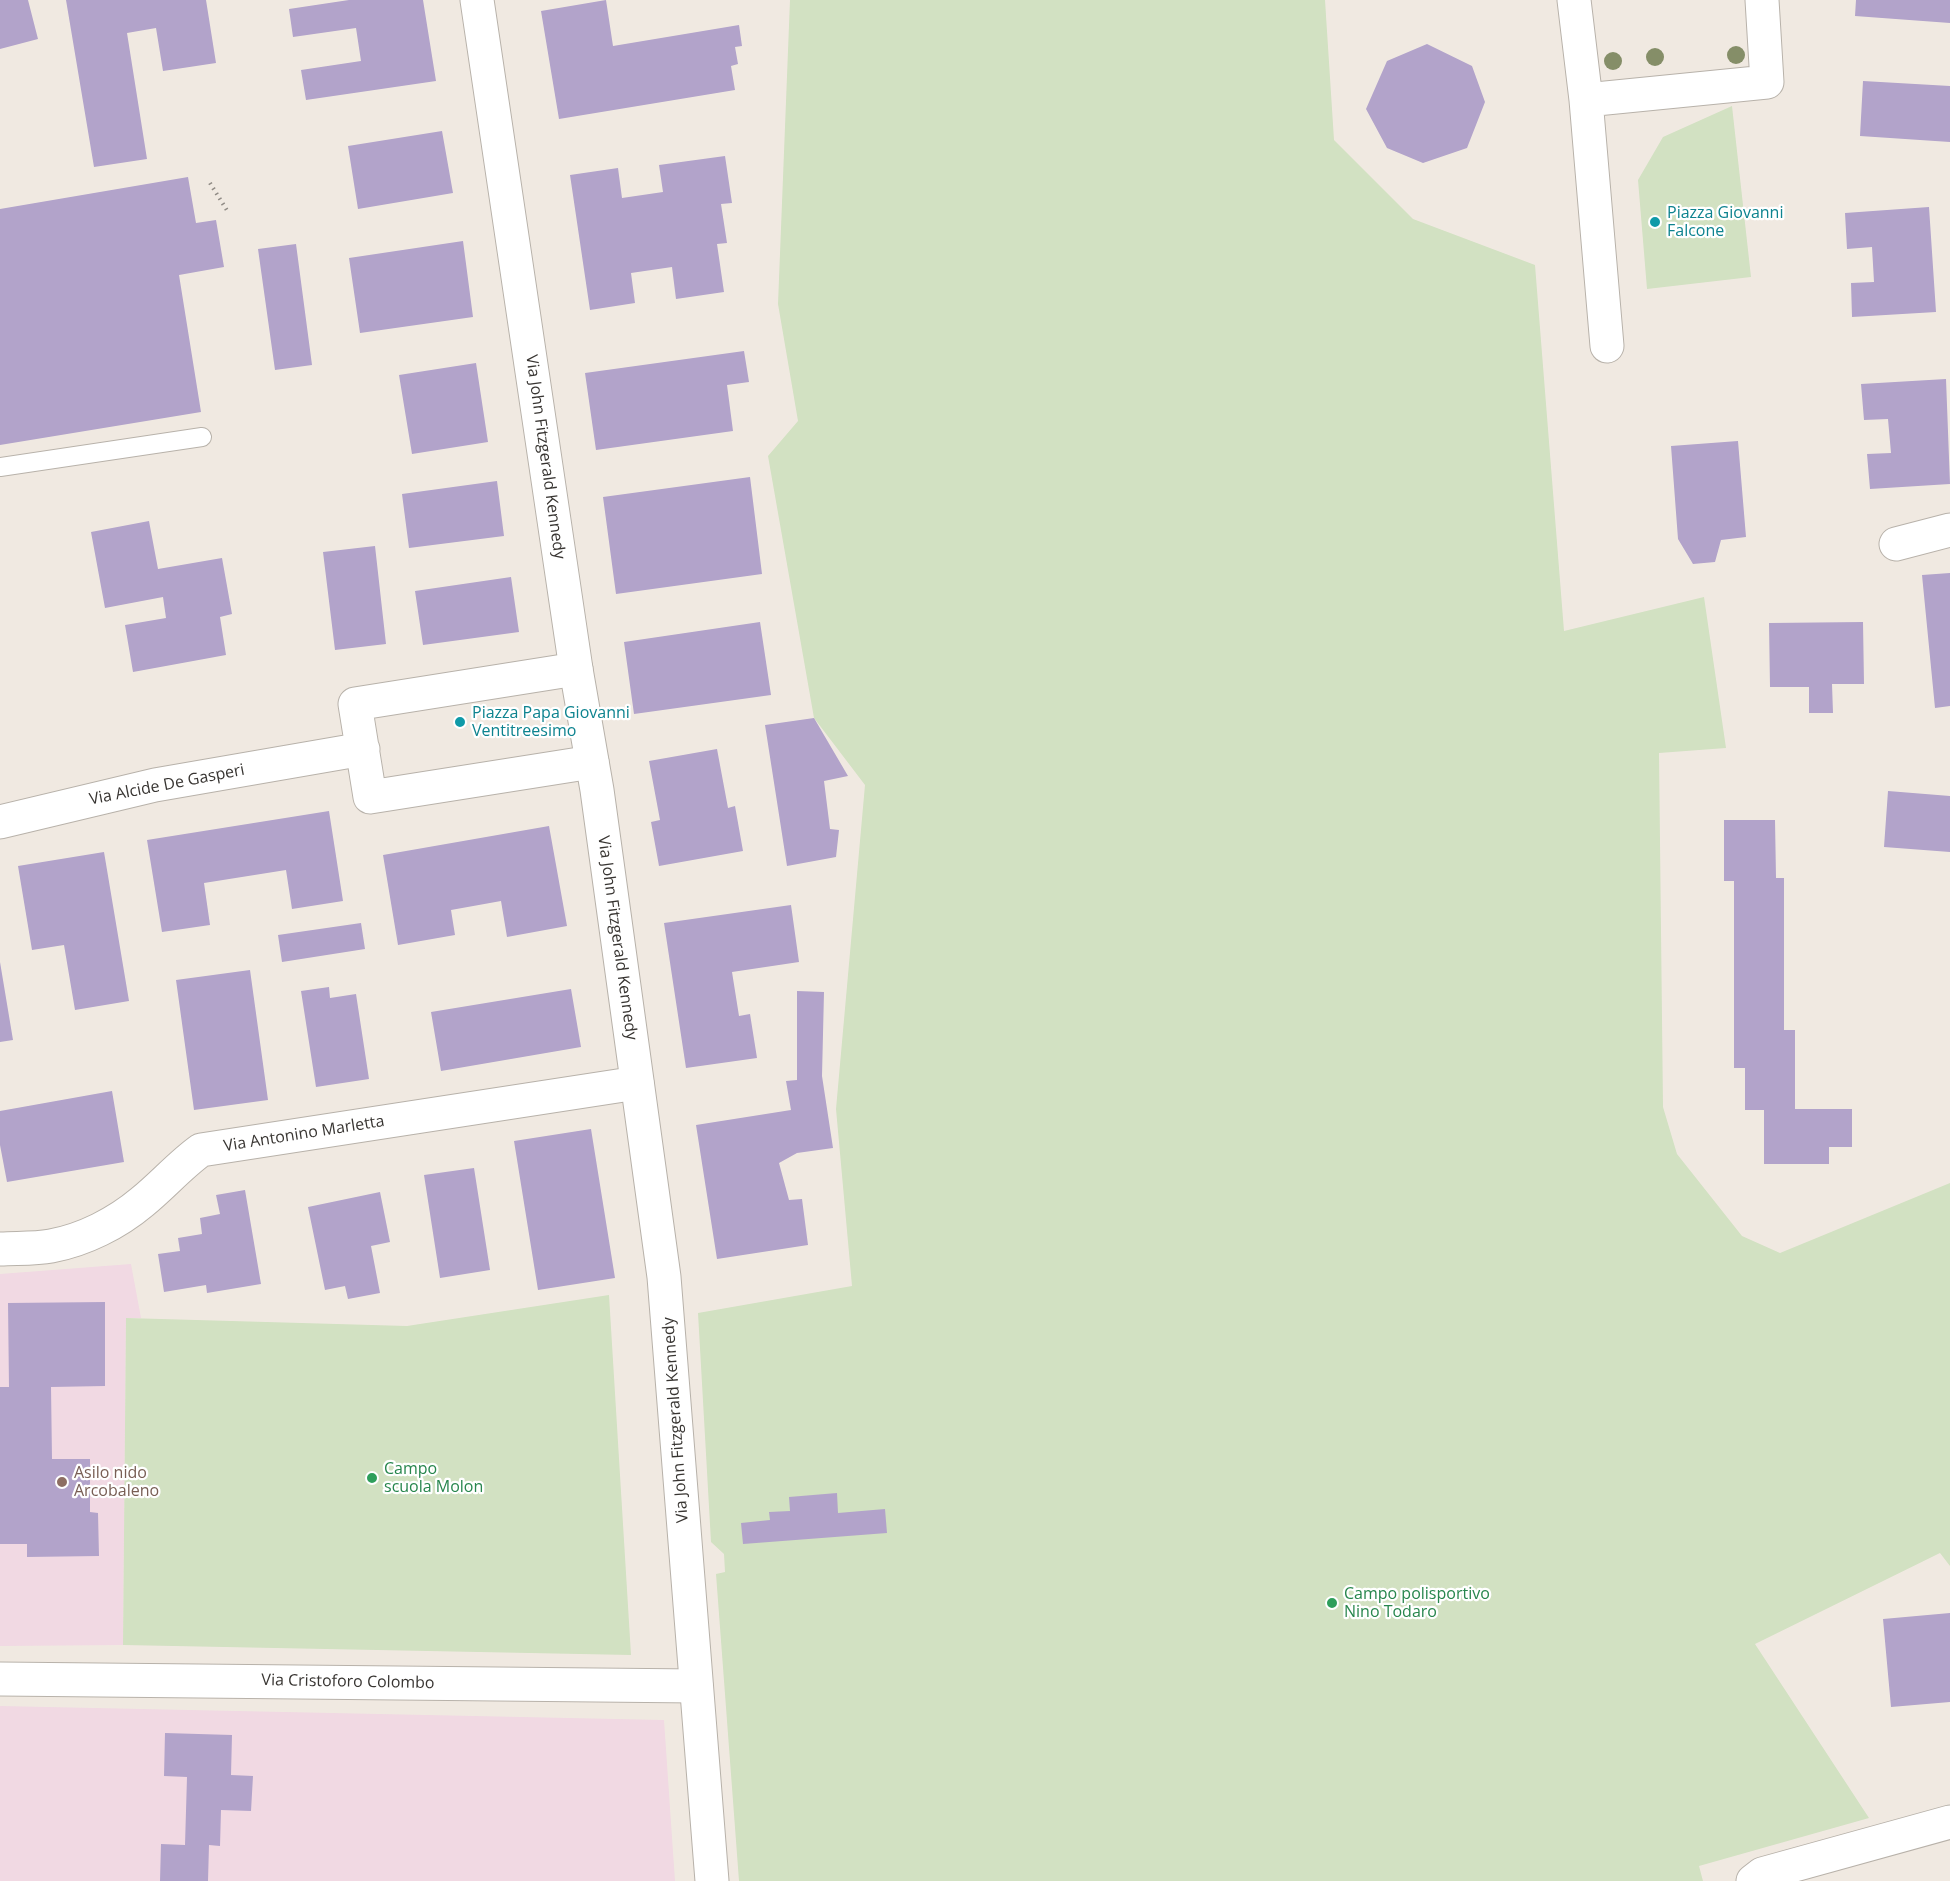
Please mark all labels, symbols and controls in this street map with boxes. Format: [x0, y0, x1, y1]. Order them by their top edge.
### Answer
place label: Piazza Giovanni Falcone [1667, 203, 1783, 241]
marker: Piazza Giovanni Falcone [1648, 215, 1662, 229]
street label: Via John Fitzgerald Kennedy [521, 354, 569, 560]
place label: Piazza Papa Giovanni Ventitreesimo [472, 703, 630, 741]
marker: Piazza Papa Giovanni Ventitreesimo [453, 715, 467, 729]
street label: Via Alcide De Gasperi [88, 761, 246, 809]
street label: Via John Fitzgerald Kennedy [593, 835, 641, 1041]
street label: Via Antonino Marletta [222, 1112, 386, 1156]
street label: Via John Fitzgerald Kennedy [659, 1317, 693, 1523]
place label: Campo scuola Molon [384, 1459, 483, 1497]
place label: Asilo nido Arcobaleno [74, 1463, 159, 1501]
marker: Campo scuola Molon [365, 1471, 379, 1485]
marker: Asilo nido Arcobaleno [55, 1475, 69, 1489]
place label: Campo polisportivo Nino Todaro [1344, 1584, 1490, 1622]
marker: Campo polisportivo Nino Todaro [1325, 1596, 1339, 1610]
street label: Via Cristoforo Colombo [261, 1671, 435, 1693]

